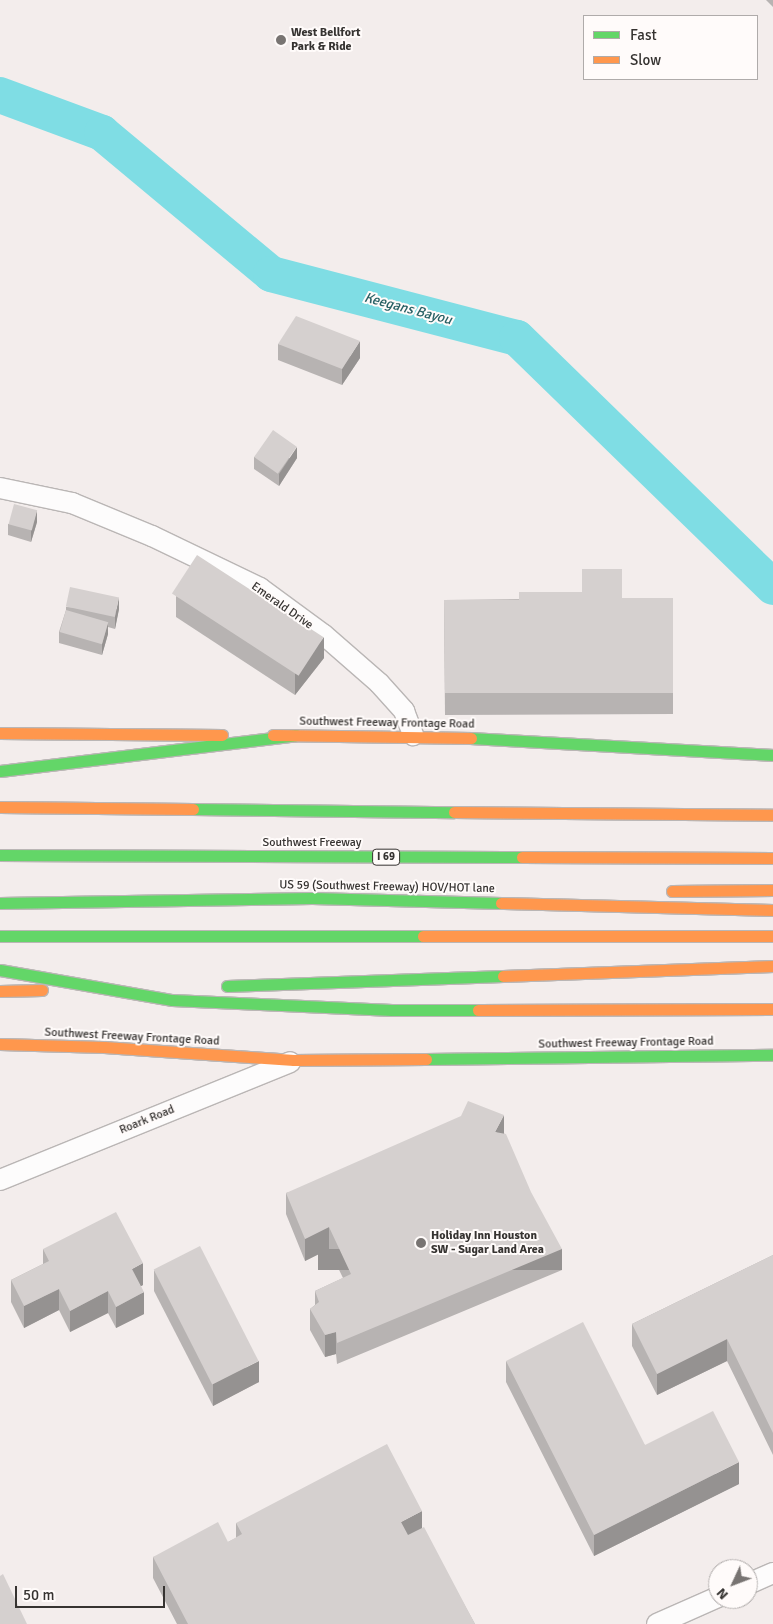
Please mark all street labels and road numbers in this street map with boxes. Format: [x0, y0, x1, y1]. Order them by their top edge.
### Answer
street label: Emerald Drive [248, 579, 316, 633]
street label: Southwest Freeway Frontage Road [299, 714, 475, 732]
street label: Southwest Freeway [263, 836, 361, 850]
road number: I 69 [371, 849, 401, 866]
street label: US 59 (Southwest Freeway) HOV/HOT lane [279, 878, 495, 896]
street label: Southwest Freeway Frontage Road [44, 1025, 220, 1049]
street label: Southwest Freeway Frontage Road [538, 1034, 714, 1052]
street label: Roark Road [117, 1102, 177, 1138]

